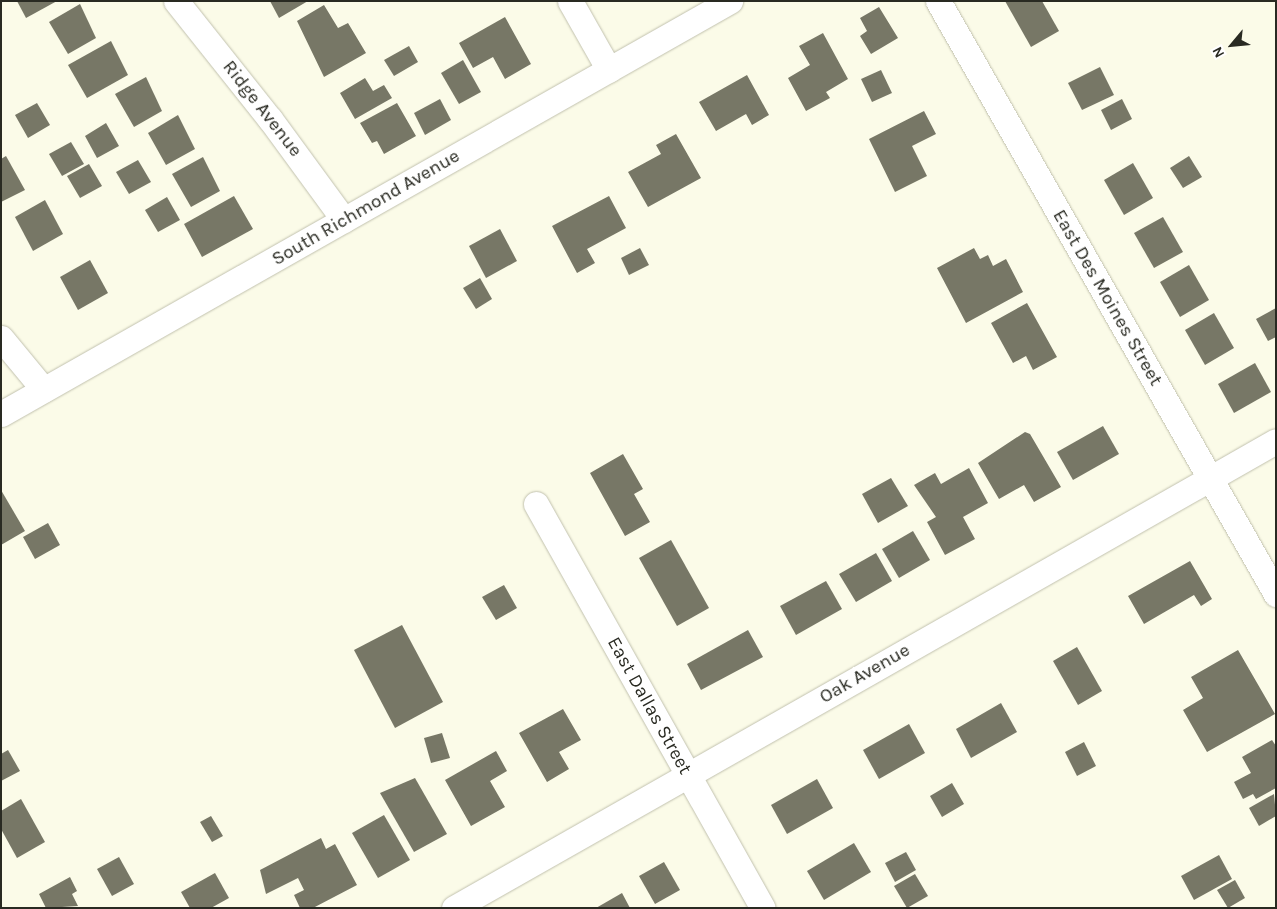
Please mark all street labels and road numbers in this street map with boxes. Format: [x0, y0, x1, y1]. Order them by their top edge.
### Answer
street label: Ridge Avenue [217, 56, 307, 162]
street label: South Richmond Avenue [268, 145, 464, 271]
street label: East Des Moines Street [1047, 206, 1167, 390]
street label: East Dallas Street [602, 633, 696, 779]
street label: Oak Avenue [816, 639, 914, 709]

